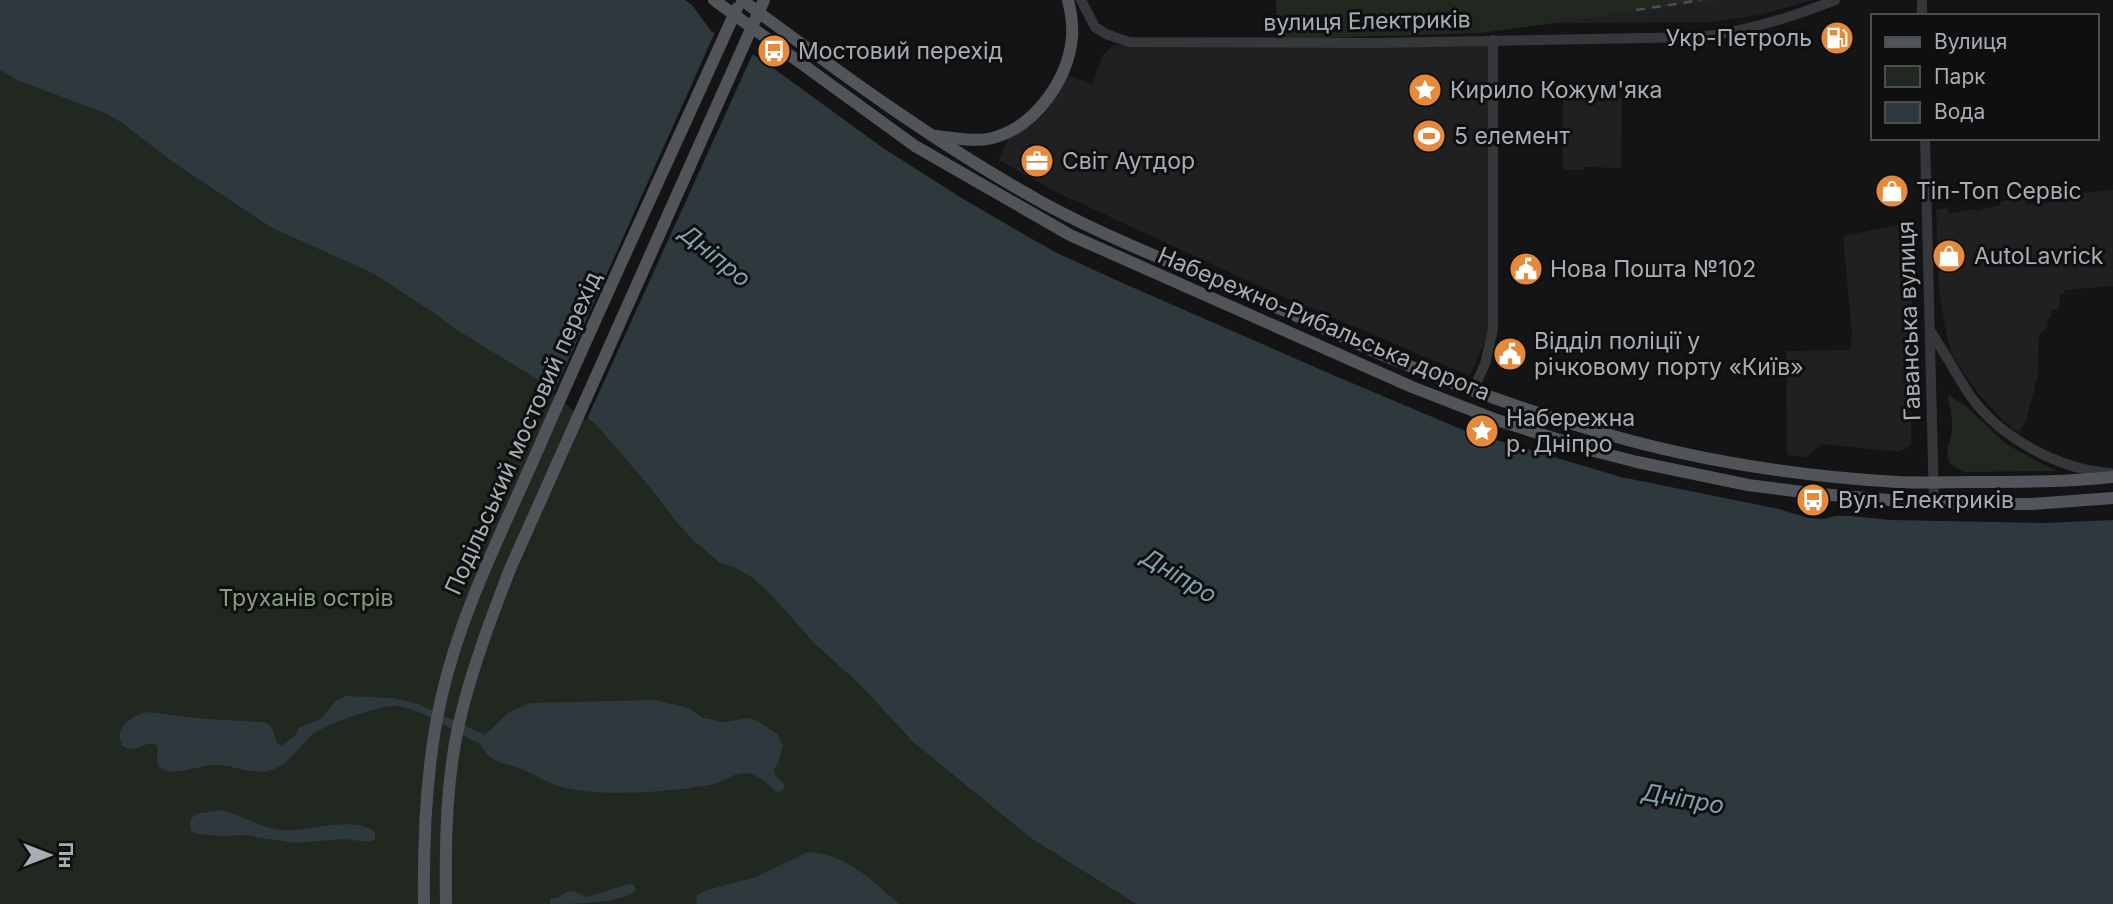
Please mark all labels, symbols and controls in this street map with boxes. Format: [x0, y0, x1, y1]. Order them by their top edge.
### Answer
street label: вулиця Електриків [1263, 5, 1471, 37]
legend [1871, 14, 2099, 140]
fuel station icon: Укр-Петроль [1818, 19, 1856, 57]
place label: Укр-Петроль [1666, 24, 1812, 52]
text: Вулиця [1934, 29, 2007, 54]
bus stop icon: Мостовий перехід [755, 32, 793, 70]
place label: Мостовий перехід [798, 37, 1003, 65]
text: Парк [1934, 64, 1986, 89]
place icon: Кирило Кожум'яка [1406, 71, 1444, 109]
place label: Кирило Кожум'яка [1450, 76, 1662, 104]
text: Вода [1934, 99, 1985, 124]
sports icon: 5 елемент [1410, 117, 1448, 155]
place label: 5 елемент [1454, 122, 1570, 150]
office icon: Світ Аутдор [1018, 142, 1056, 180]
place label: Світ Аутдор [1062, 147, 1195, 175]
shop icon: Тіп-Топ Сервіс [1873, 172, 1911, 210]
place label: Тіп-Топ Сервіс [1916, 177, 2082, 205]
water label: Дніпро [673, 218, 757, 293]
street label: Гаванська вулиця [1892, 221, 1926, 421]
shop icon: AutoLavrick [1930, 237, 1968, 275]
street label: Набережно-Рибальська дорога [1154, 241, 1494, 407]
place label: AutoLavrick [1974, 242, 2104, 270]
public building icon: Нова Пошта №102 [1507, 250, 1545, 288]
place label: Нова Пошта №102 [1550, 255, 1756, 283]
street label: Подільський мостовий перехід [439, 267, 607, 599]
place label: Відділ поліції у річковому порту «Київ» [1534, 327, 1804, 381]
public building icon: Відділ поліції у річковому порту «Київ» [1491, 335, 1529, 373]
place label: Набережна р. Дніпро [1506, 404, 1635, 458]
place icon: Набережна р. Дніпро [1463, 412, 1501, 450]
bus stop icon: Вул. Електриків [1794, 481, 1832, 519]
place label: Вул. Електриків [1838, 486, 2014, 514]
water label: Дніпро [1135, 541, 1222, 609]
park label: Труханів острів [219, 584, 393, 612]
water label: Дніпро [1639, 777, 1726, 820]
north arrow [14, 820, 84, 890]
text: Пн [54, 842, 77, 868]

